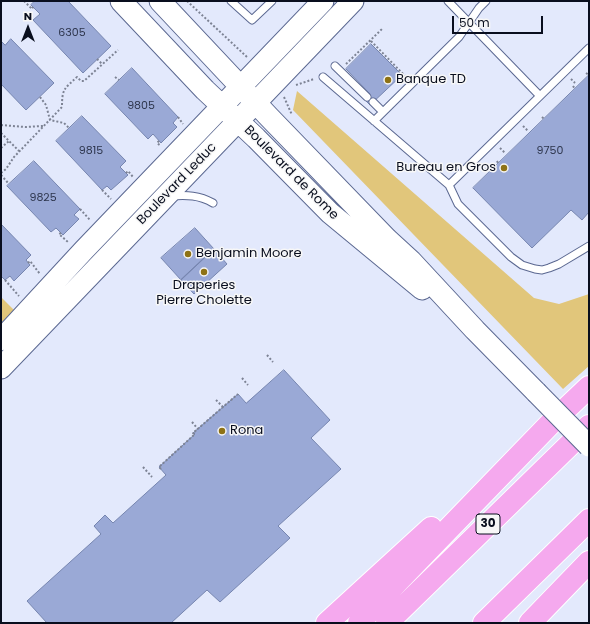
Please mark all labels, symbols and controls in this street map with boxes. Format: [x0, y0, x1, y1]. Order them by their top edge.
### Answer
north arrow [8, 8, 48, 48]
text: N [24, 8, 32, 24]
scale bar [454, 8, 545, 34]
text: 50 m [459, 14, 490, 31]
house number: 6305 [58, 26, 86, 40]
place label: Banque TD [396, 72, 466, 88]
marker: Banque TD [383, 75, 393, 85]
house number: 9805 [127, 99, 155, 113]
street label: Boulevard de Rome [241, 123, 341, 223]
street label: Boulevard Leduc [134, 140, 220, 228]
house number: 9815 [79, 144, 103, 158]
house number: 9750 [537, 144, 563, 158]
place label: Bureau en Gros [396, 160, 496, 176]
marker: Bureau en Gros [499, 163, 509, 173]
house number: 9825 [29, 191, 57, 205]
place label: Benjamin Moore [196, 246, 301, 262]
marker: Benjamin Moore [183, 249, 193, 259]
marker: Draperies Pierre Cholette [199, 267, 209, 277]
place label: Draperies Pierre Cholette [156, 278, 252, 309]
place label: Rona [230, 423, 263, 439]
marker: Rona [217, 426, 227, 436]
road number: 30 [476, 514, 500, 534]

